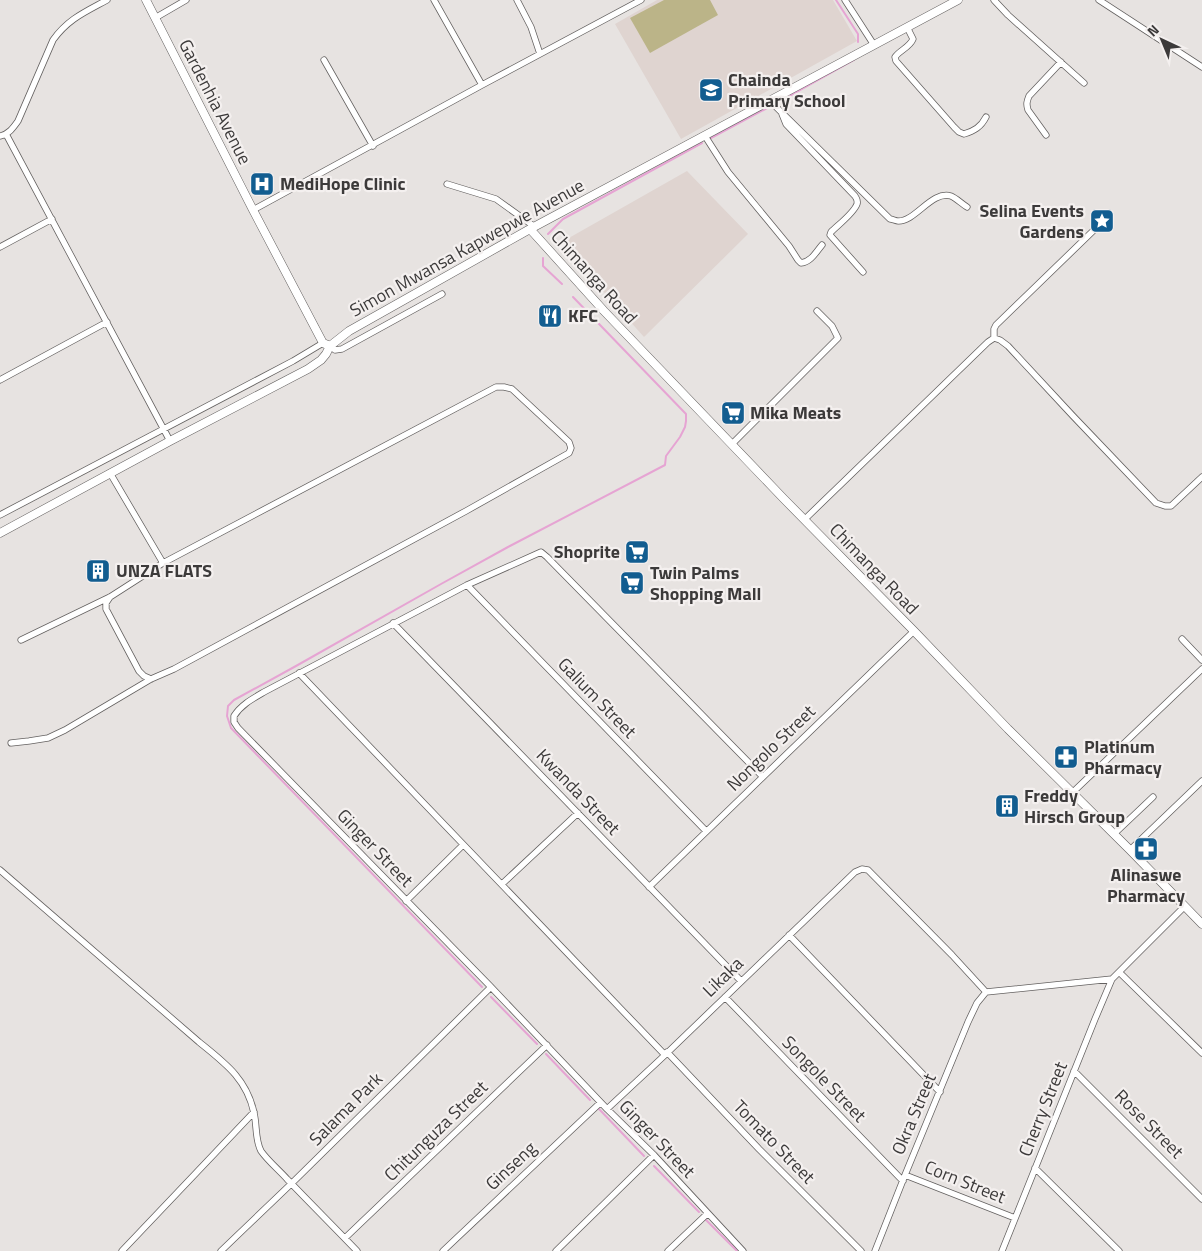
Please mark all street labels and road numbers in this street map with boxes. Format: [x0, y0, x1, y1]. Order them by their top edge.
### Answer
street label: Gardenhia Avenue [172, 34, 259, 169]
street label: Simon Mwansa Kapwepwe Avenue [345, 172, 589, 323]
street label: Chimanga Road [545, 224, 644, 330]
street label: Chimanga Road [824, 517, 925, 621]
street label: Galium Street [552, 651, 643, 745]
street label: Nongolo Street [720, 698, 822, 797]
street label: Kwanda Street [530, 742, 627, 841]
street label: Ginger Street [331, 802, 420, 893]
street label: Likaka [696, 950, 749, 1003]
street label: Songole Street [776, 1029, 873, 1129]
street label: Cherry Street [1011, 1057, 1074, 1160]
street label: Salama Park [303, 1065, 389, 1152]
street label: Okra Street [884, 1068, 943, 1159]
street label: Chitunguza Street [378, 1073, 494, 1187]
street label: Rose Street [1109, 1083, 1191, 1165]
street label: Ginger Street [613, 1093, 702, 1184]
street label: Tomato Street [727, 1094, 822, 1190]
street label: Ginseng [479, 1135, 542, 1196]
street label: Corn Street [921, 1153, 1010, 1210]

